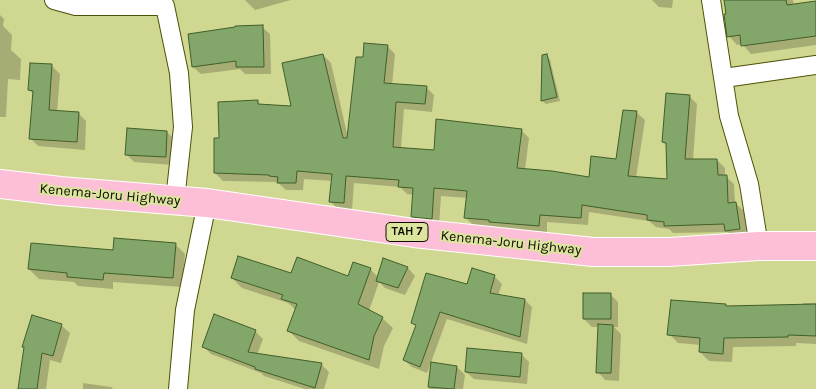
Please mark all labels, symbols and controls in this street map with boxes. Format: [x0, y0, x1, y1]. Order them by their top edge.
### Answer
street label: Kenema-Joru Highway [39, 180, 181, 210]
road number: TAH 7 [386, 222, 428, 242]
street label: Kenema-Joru Highway [440, 227, 582, 259]

